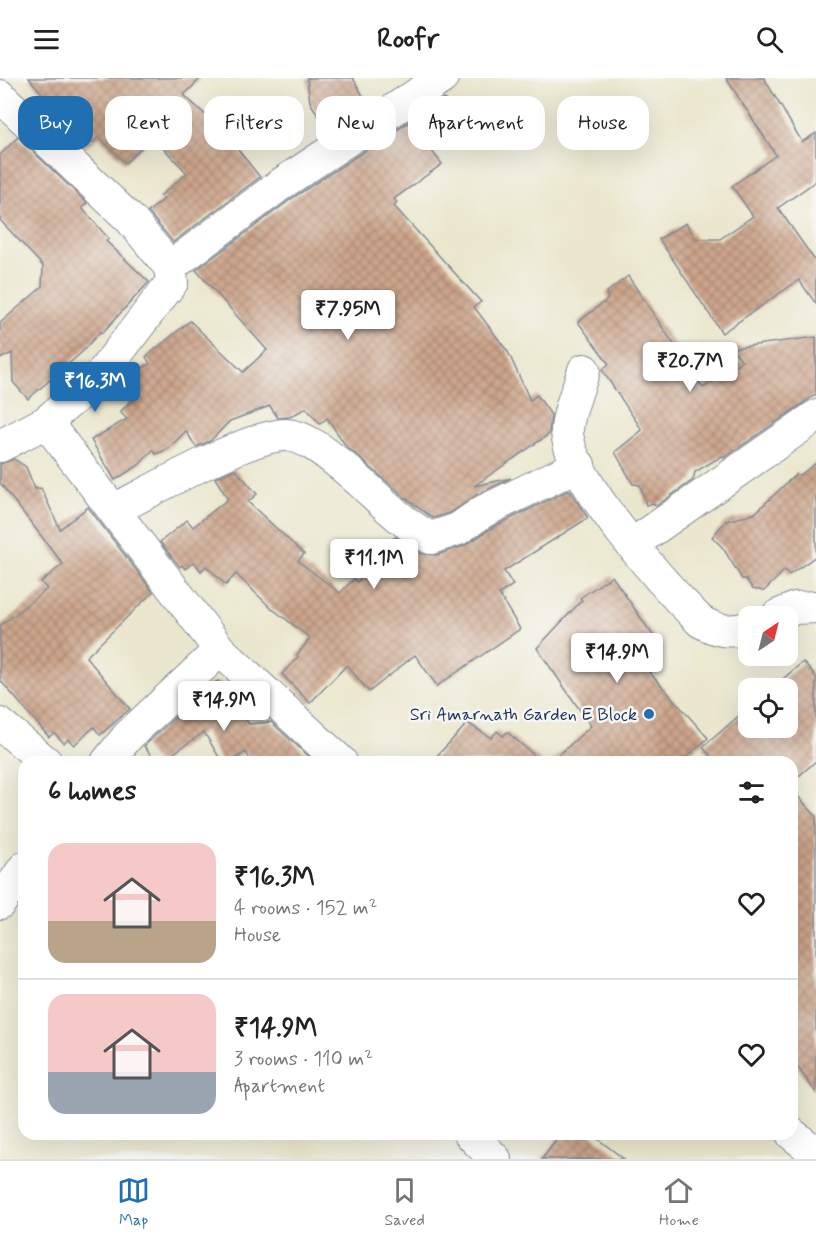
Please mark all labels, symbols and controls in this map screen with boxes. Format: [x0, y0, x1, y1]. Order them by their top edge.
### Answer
text: Roofr [377, 22, 439, 57]
icon: menu [30, 23, 63, 56]
icon: search [753, 23, 786, 56]
chip: Buy [18, 96, 93, 150]
chip: Rent [105, 96, 192, 150]
chip: Filters [204, 96, 304, 150]
chip: New [316, 96, 396, 150]
chip: Apartment [408, 96, 545, 150]
chip: House [557, 96, 649, 150]
pin: ₹7.95M [299, 290, 397, 341]
text: ₹7.95M [315, 296, 381, 323]
pin: ₹20.7M [641, 342, 739, 393]
text: ₹20.7M [657, 348, 723, 375]
pin: ₹16.3M [46, 362, 144, 413]
text: ₹16.3M [64, 368, 126, 395]
pin: ₹11.1M [325, 539, 423, 590]
text: ₹11.1M [344, 545, 404, 572]
north arrow [738, 606, 798, 666]
map controls [738, 606, 798, 738]
pin: ₹14.9M [568, 633, 666, 684]
text: ₹14.9M [585, 639, 649, 666]
button: locate [738, 678, 798, 738]
pin: ₹14.9M [175, 681, 273, 732]
text: ₹14.9M [192, 687, 256, 714]
place label: Sri Amarnath Garden E Block [410, 703, 637, 727]
marker: Sri Amarnath Garden E Block [642, 707, 656, 721]
text: 6 homes [48, 775, 136, 809]
icon: filters [735, 776, 768, 809]
text: ₹16.3M [234, 861, 315, 895]
icon: home [96, 867, 168, 939]
icon: heart [735, 887, 768, 920]
text: 4 rooms · 152 m² [234, 895, 377, 922]
text: House [234, 922, 281, 949]
text: ₹14.9M [234, 1012, 317, 1046]
icon: home [96, 1018, 168, 1090]
icon: heart [735, 1038, 768, 1071]
text: 3 rooms · 110 m² [234, 1046, 373, 1073]
text: Apartment [234, 1073, 325, 1100]
tab: Map [117, 1174, 150, 1231]
tab: Saved [384, 1174, 425, 1231]
tab: Home [659, 1174, 699, 1231]

